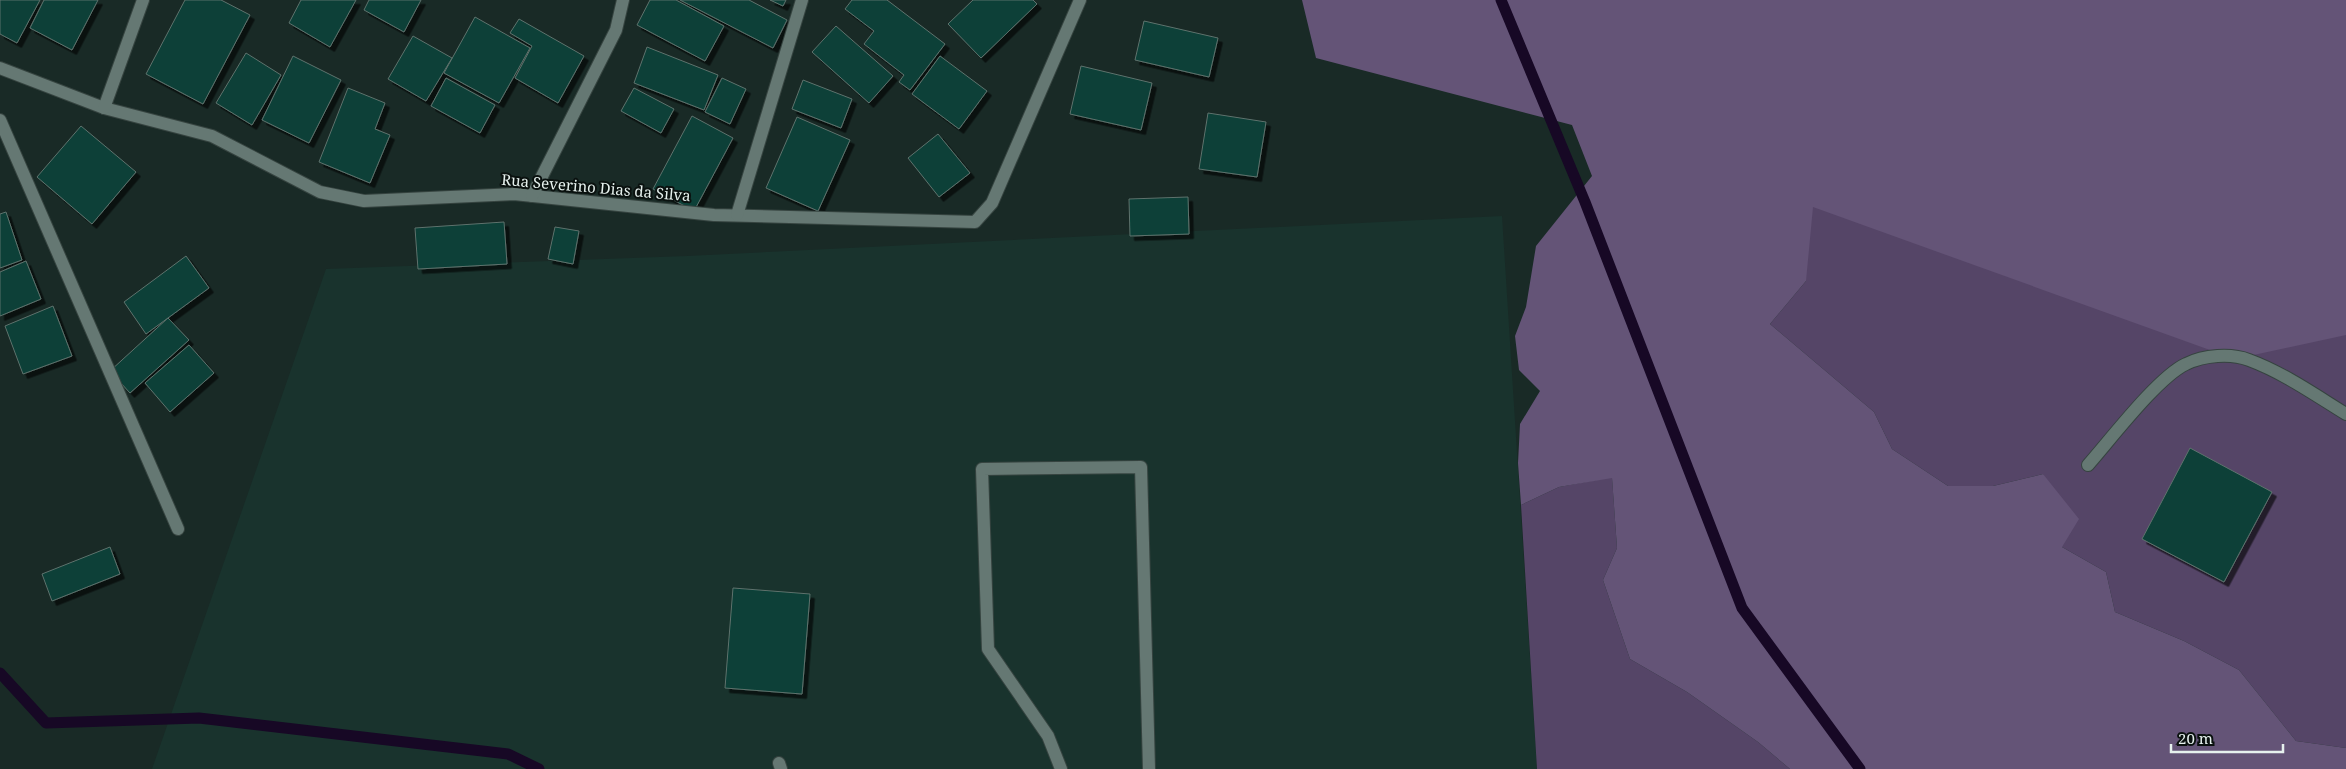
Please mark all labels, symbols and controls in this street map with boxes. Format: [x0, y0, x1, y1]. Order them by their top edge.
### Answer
street label: Rua Severino Dias da Silva [501, 169, 692, 205]
scale bar [2171, 722, 2284, 754]
text: 20 m [2178, 728, 2213, 748]

